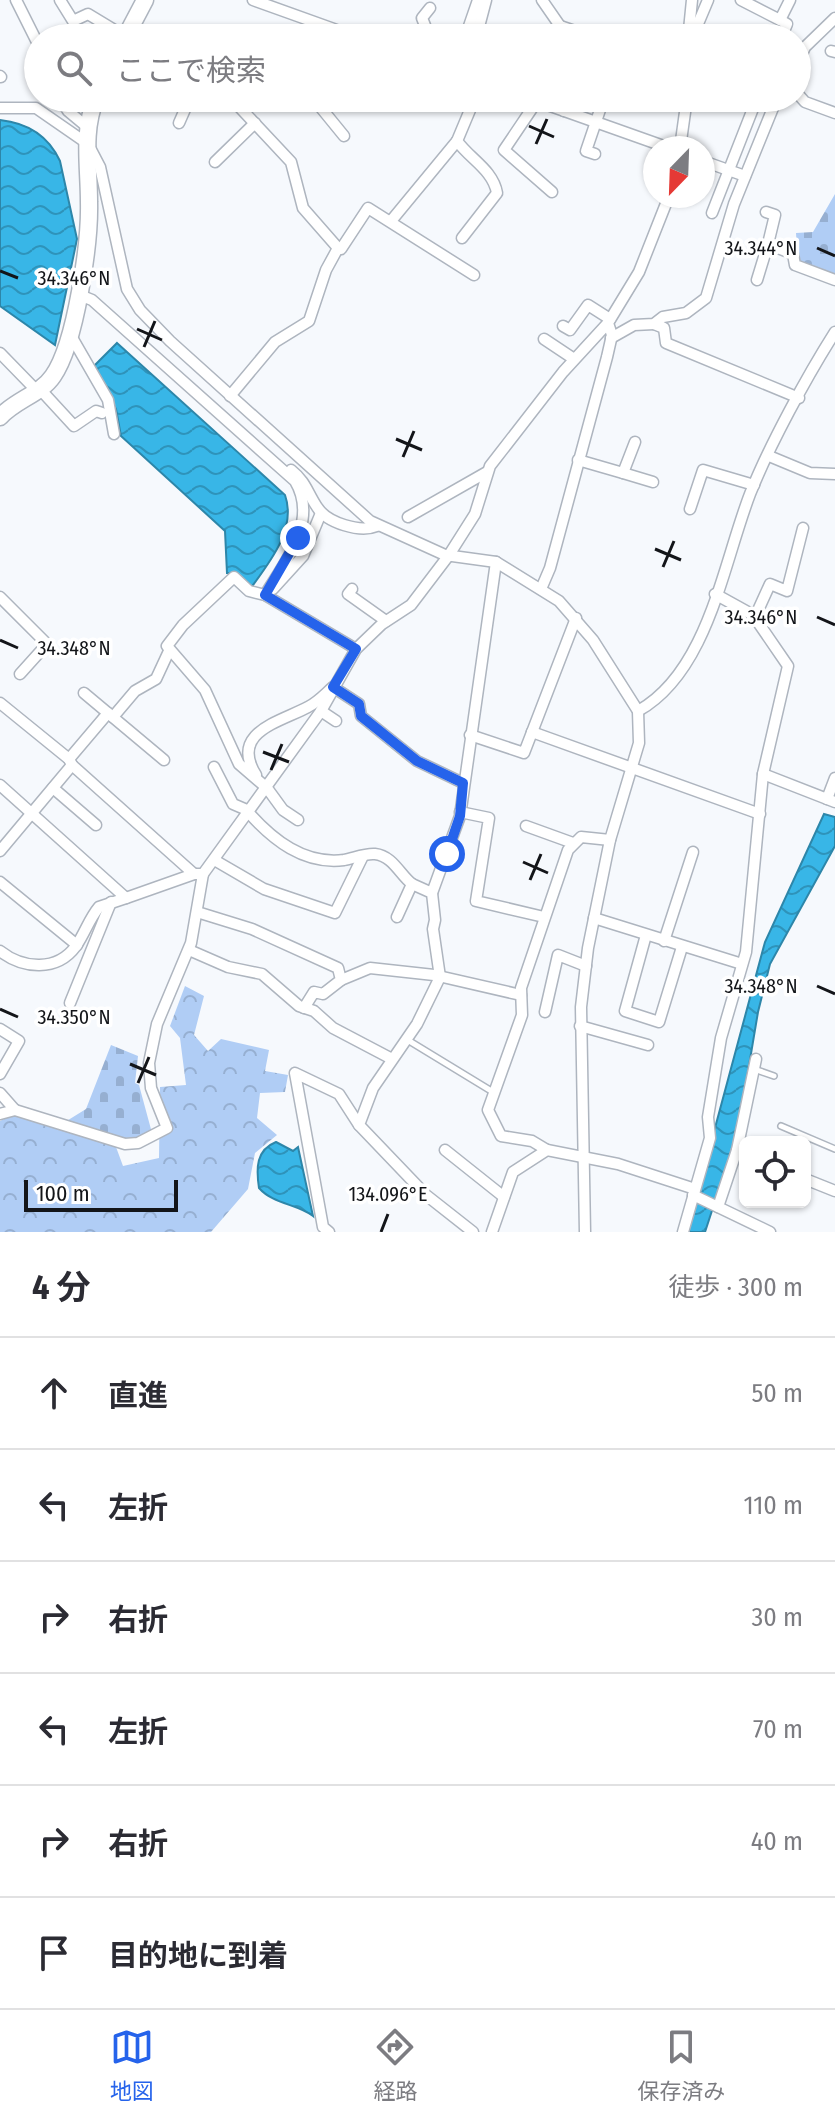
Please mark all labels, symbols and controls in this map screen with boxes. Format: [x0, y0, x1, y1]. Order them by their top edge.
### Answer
search box [24, 24, 811, 112]
icon: search [52, 46, 96, 90]
text: ここで検索 [116, 53, 266, 89]
north arrow [643, 136, 715, 208]
text: 34.344°N [725, 236, 797, 260]
text: 34.346°N [38, 266, 110, 290]
route end [280, 520, 316, 556]
text: 34.346°N [725, 605, 797, 629]
text: 34.348°N [37, 636, 111, 660]
route start [429, 836, 465, 872]
text: 34.348°N [724, 974, 798, 998]
text: 34.350°N [37, 1005, 111, 1029]
map controls [739, 1136, 811, 1208]
button: locate [739, 1136, 811, 1208]
scale bar [24, 1176, 178, 1212]
text: 100 m [36, 1180, 90, 1207]
text: 134.096°E [349, 1182, 427, 1206]
text: 4 分 [32, 1267, 91, 1308]
text: 徒歩 · 300 m [668, 1272, 803, 1303]
icon: ahead [32, 1371, 76, 1415]
text: 直進 [108, 1378, 168, 1414]
text: 50 m [751, 1378, 803, 1409]
icon: left [32, 1483, 76, 1527]
text: 左折 [108, 1490, 168, 1526]
text: 110 m [743, 1490, 803, 1521]
icon: right [32, 1595, 76, 1639]
text: 右折 [108, 1602, 168, 1638]
text: 30 m [752, 1602, 803, 1633]
icon: left [32, 1707, 76, 1751]
text: 左折 [108, 1714, 168, 1750]
text: 70 m [753, 1714, 803, 1745]
icon: right [32, 1819, 76, 1863]
text: 右折 [108, 1826, 168, 1862]
text: 40 m [751, 1826, 803, 1857]
icon: arrive [32, 1931, 76, 1975]
text: 目的地に到着 [108, 1938, 288, 1974]
tab: 地図 [110, 2025, 154, 2105]
tab: 経路 [373, 2025, 417, 2105]
tab: 保存済み [637, 2025, 725, 2105]

